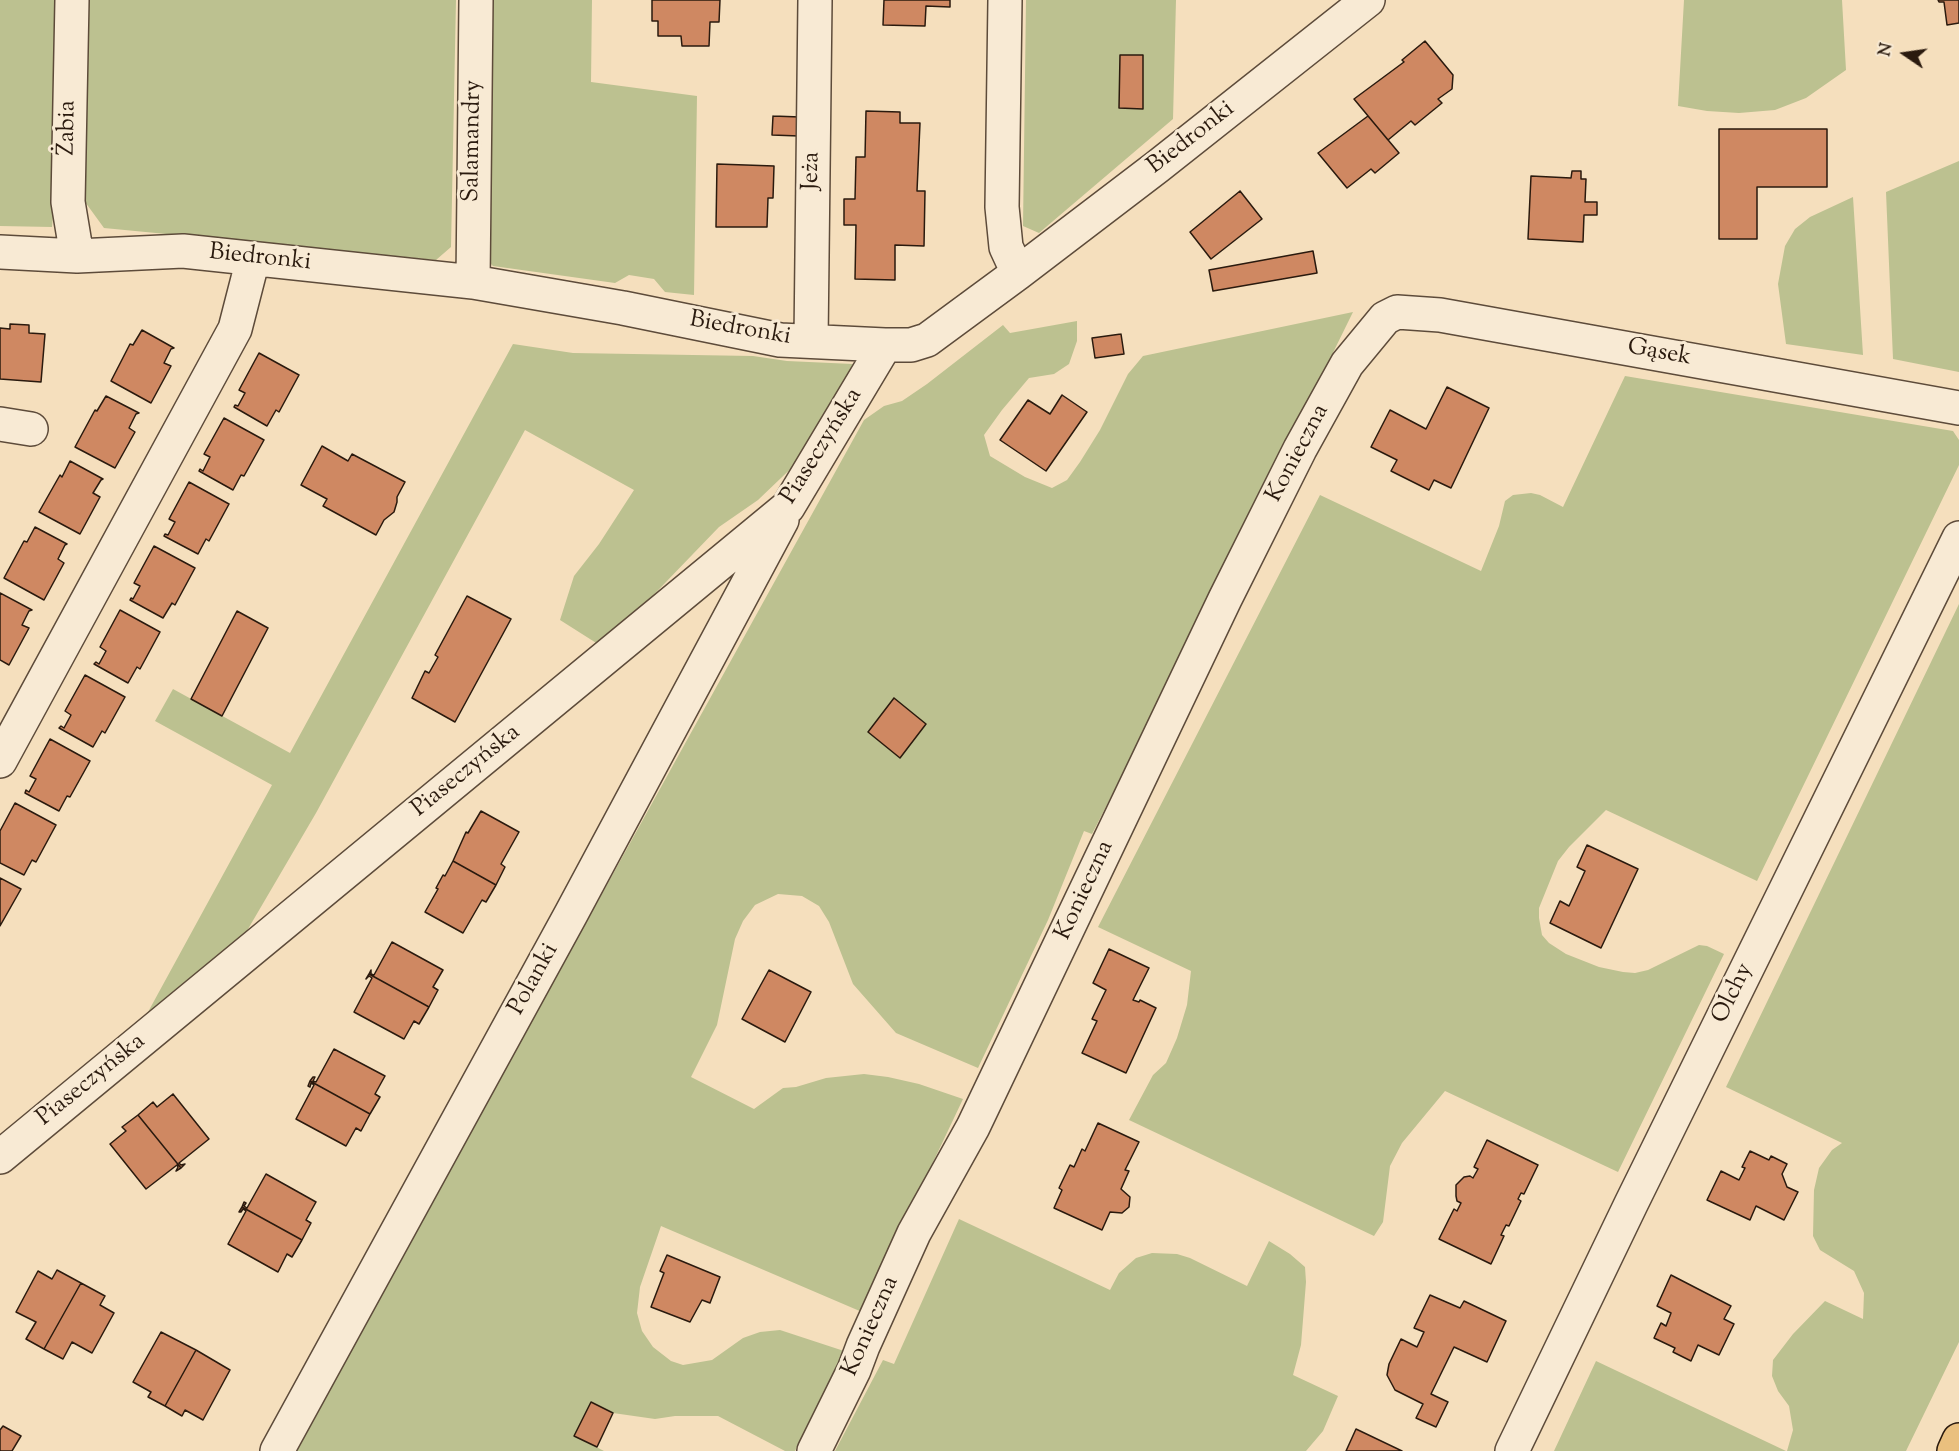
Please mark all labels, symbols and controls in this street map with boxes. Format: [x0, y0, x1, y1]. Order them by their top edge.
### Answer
north arrow [1875, 24, 1935, 84]
text: N [1874, 41, 1900, 59]
street label: Salamandry [459, 80, 489, 202]
street label: Biedronki [1143, 96, 1241, 182]
street label: Żabia [54, 100, 84, 156]
street label: Jeża [798, 152, 828, 190]
street label: Biedronki [208, 239, 312, 279]
street label: Biedronki [687, 307, 793, 353]
street label: Gąsek [1625, 334, 1693, 374]
street label: Piaseczyńska [776, 384, 870, 510]
street label: Konieczna [1261, 400, 1337, 508]
street label: Piaseczyńska [407, 719, 527, 825]
street label: Konieczna [1050, 837, 1122, 945]
street label: Polanki [504, 939, 566, 1021]
street label: Olchy [1707, 959, 1761, 1029]
street label: Piaseczyńska [32, 1028, 152, 1134]
street label: Konieczna [837, 1272, 907, 1382]

